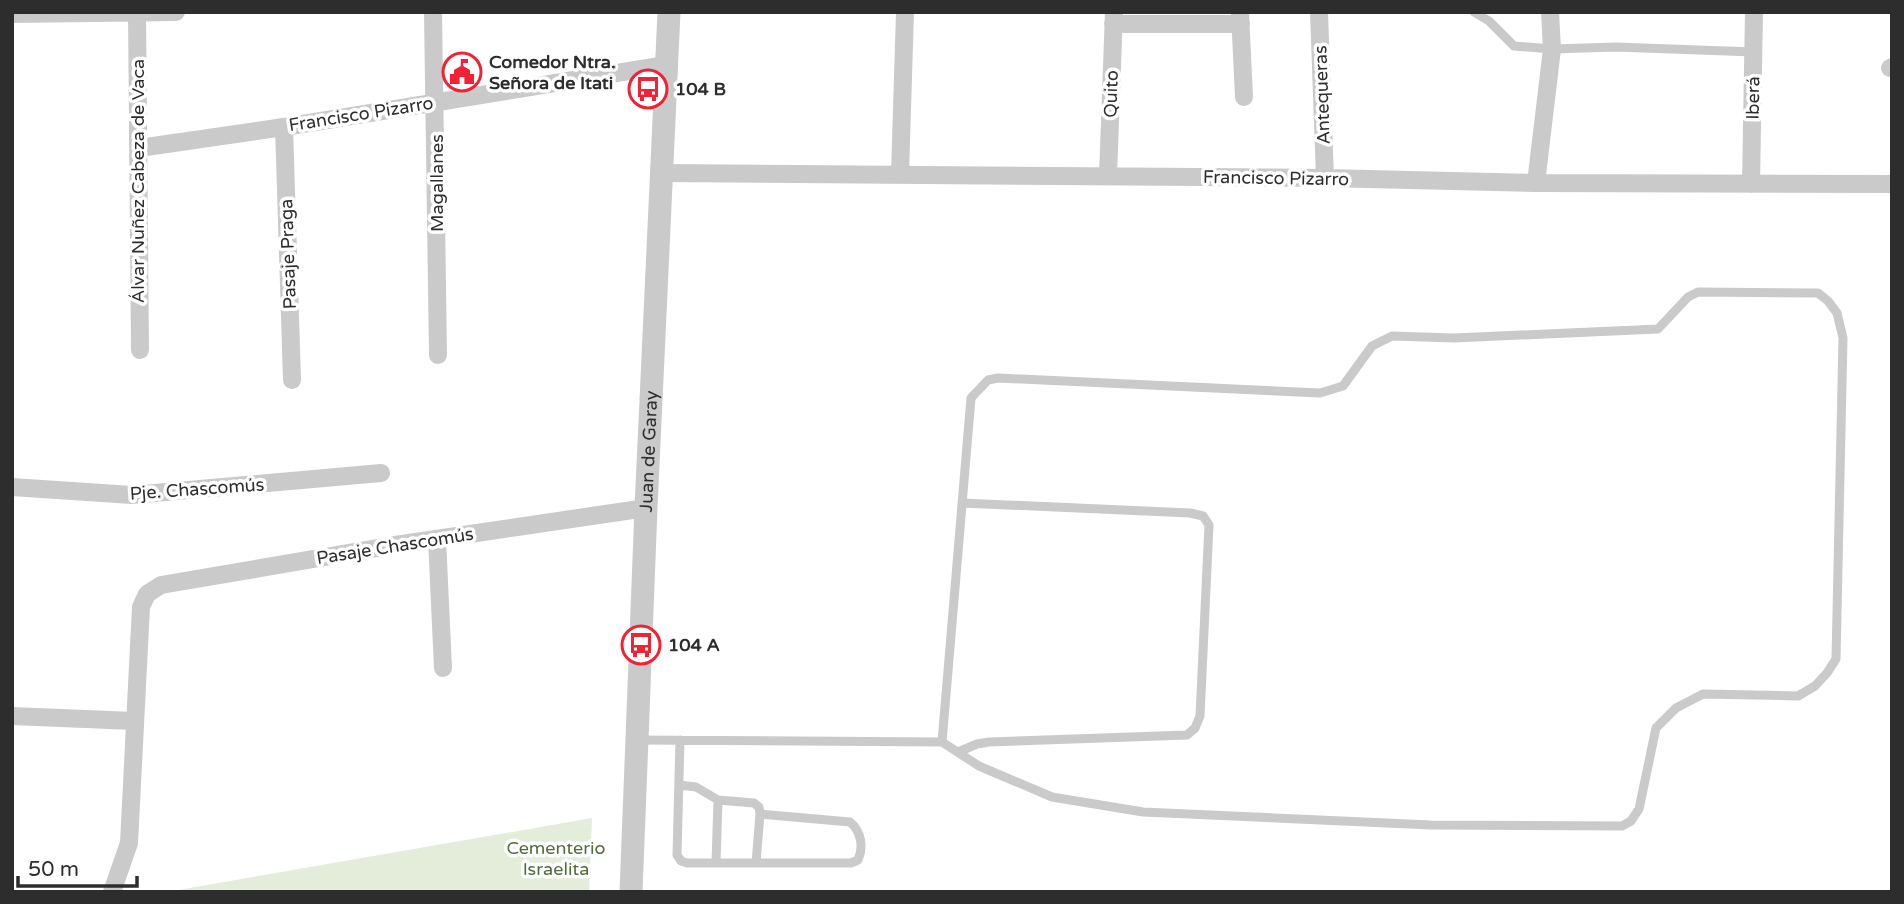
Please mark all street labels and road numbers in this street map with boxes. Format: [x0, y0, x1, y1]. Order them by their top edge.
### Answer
street label: Antequeras [1309, 45, 1335, 145]
street label: Álvar Nuñez Cabeza de Vaca [127, 59, 149, 303]
street label: Quito [1099, 70, 1123, 118]
street label: Iberá [1742, 76, 1764, 120]
street label: Francisco Pizarro [287, 92, 435, 136]
street label: Magallanes [426, 134, 448, 232]
street label: Francisco Pizarro [1203, 166, 1349, 190]
street label: Pasaje Praga [275, 198, 301, 310]
street label: Juan de Garay [635, 390, 662, 513]
street label: Pje. Chascomús [129, 473, 265, 505]
street label: Pasaje Chascomús [315, 523, 475, 569]

